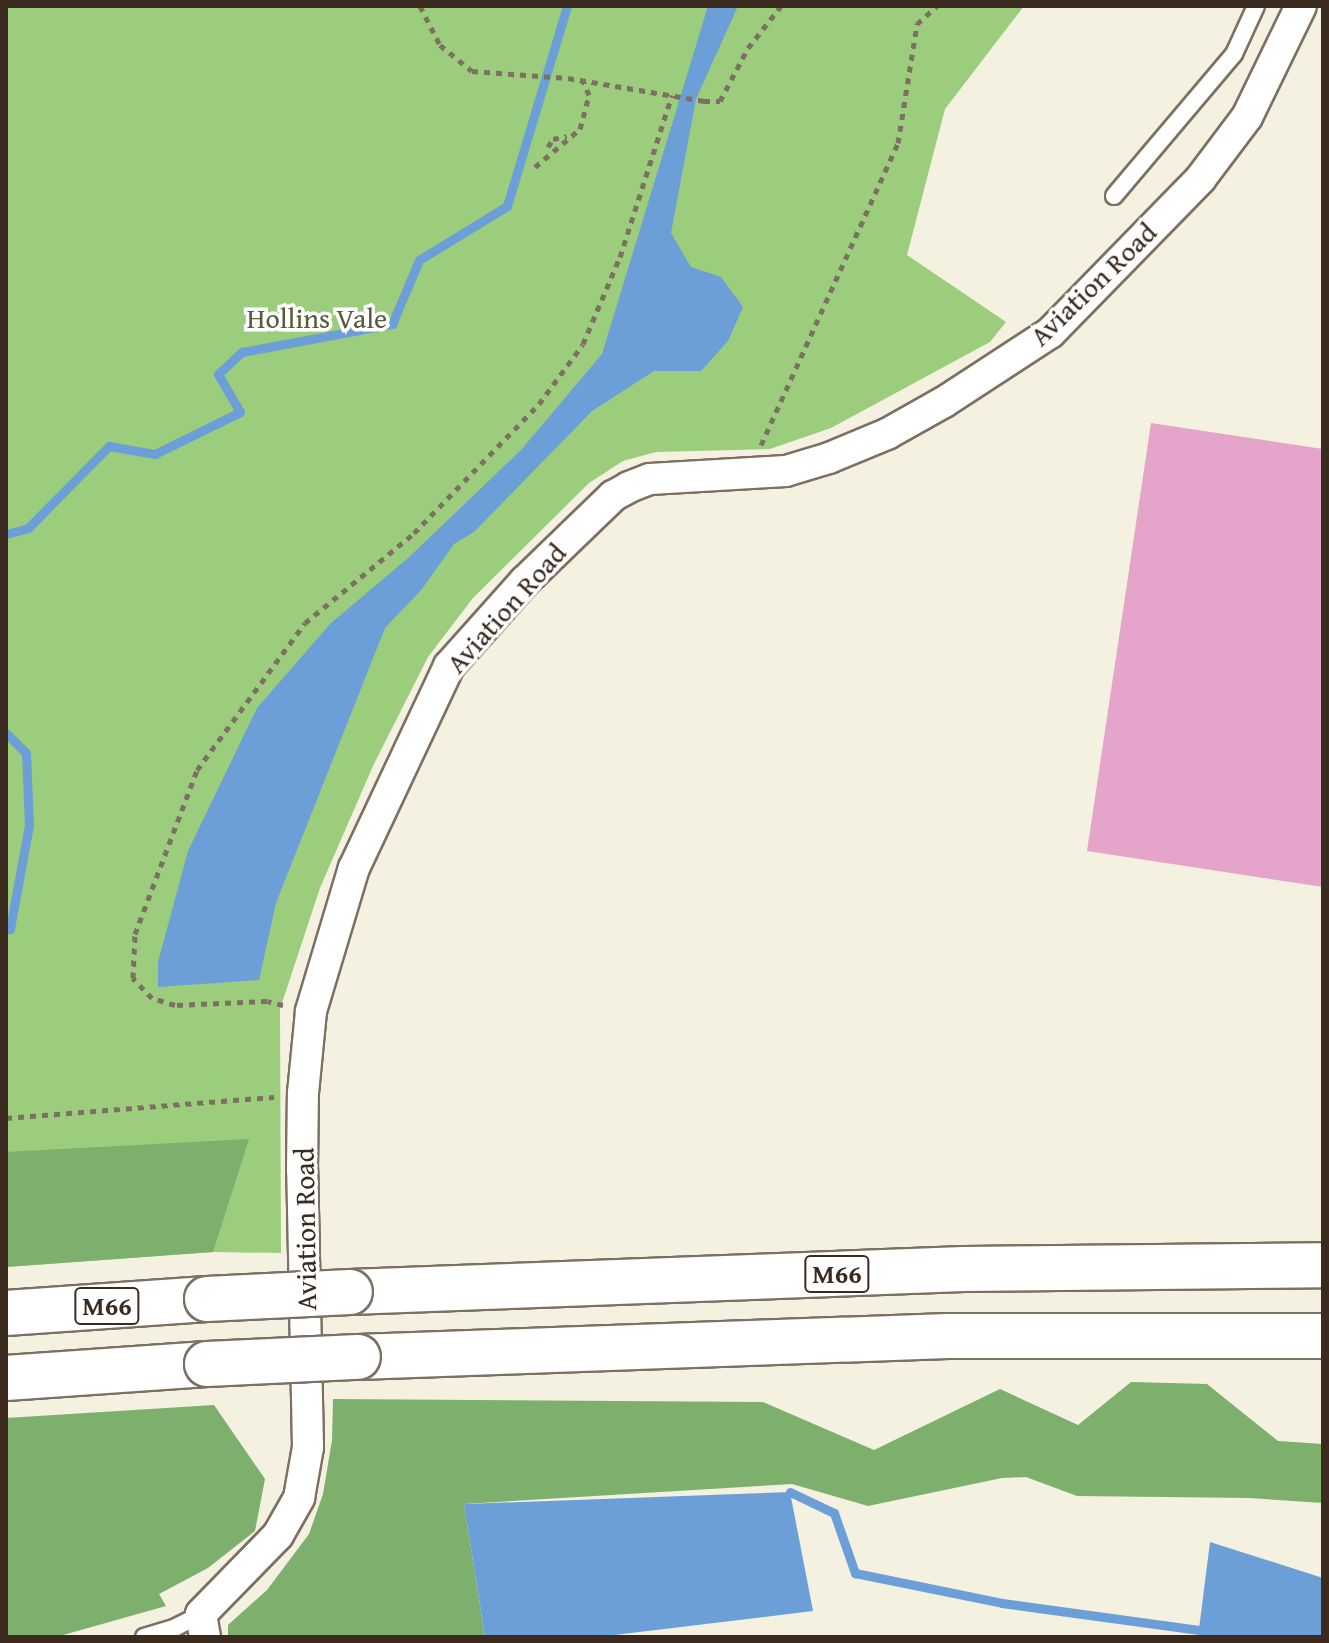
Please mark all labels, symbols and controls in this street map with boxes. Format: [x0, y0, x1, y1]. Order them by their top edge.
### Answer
street label: Aviation Road [1023, 215, 1163, 353]
park label: Hollins Vale [247, 301, 387, 335]
street label: Aviation Road [439, 536, 573, 680]
street label: Aviation Road [287, 1147, 323, 1311]
road number: M66 [803, 1252, 871, 1296]
road number: M66 [73, 1284, 141, 1328]

